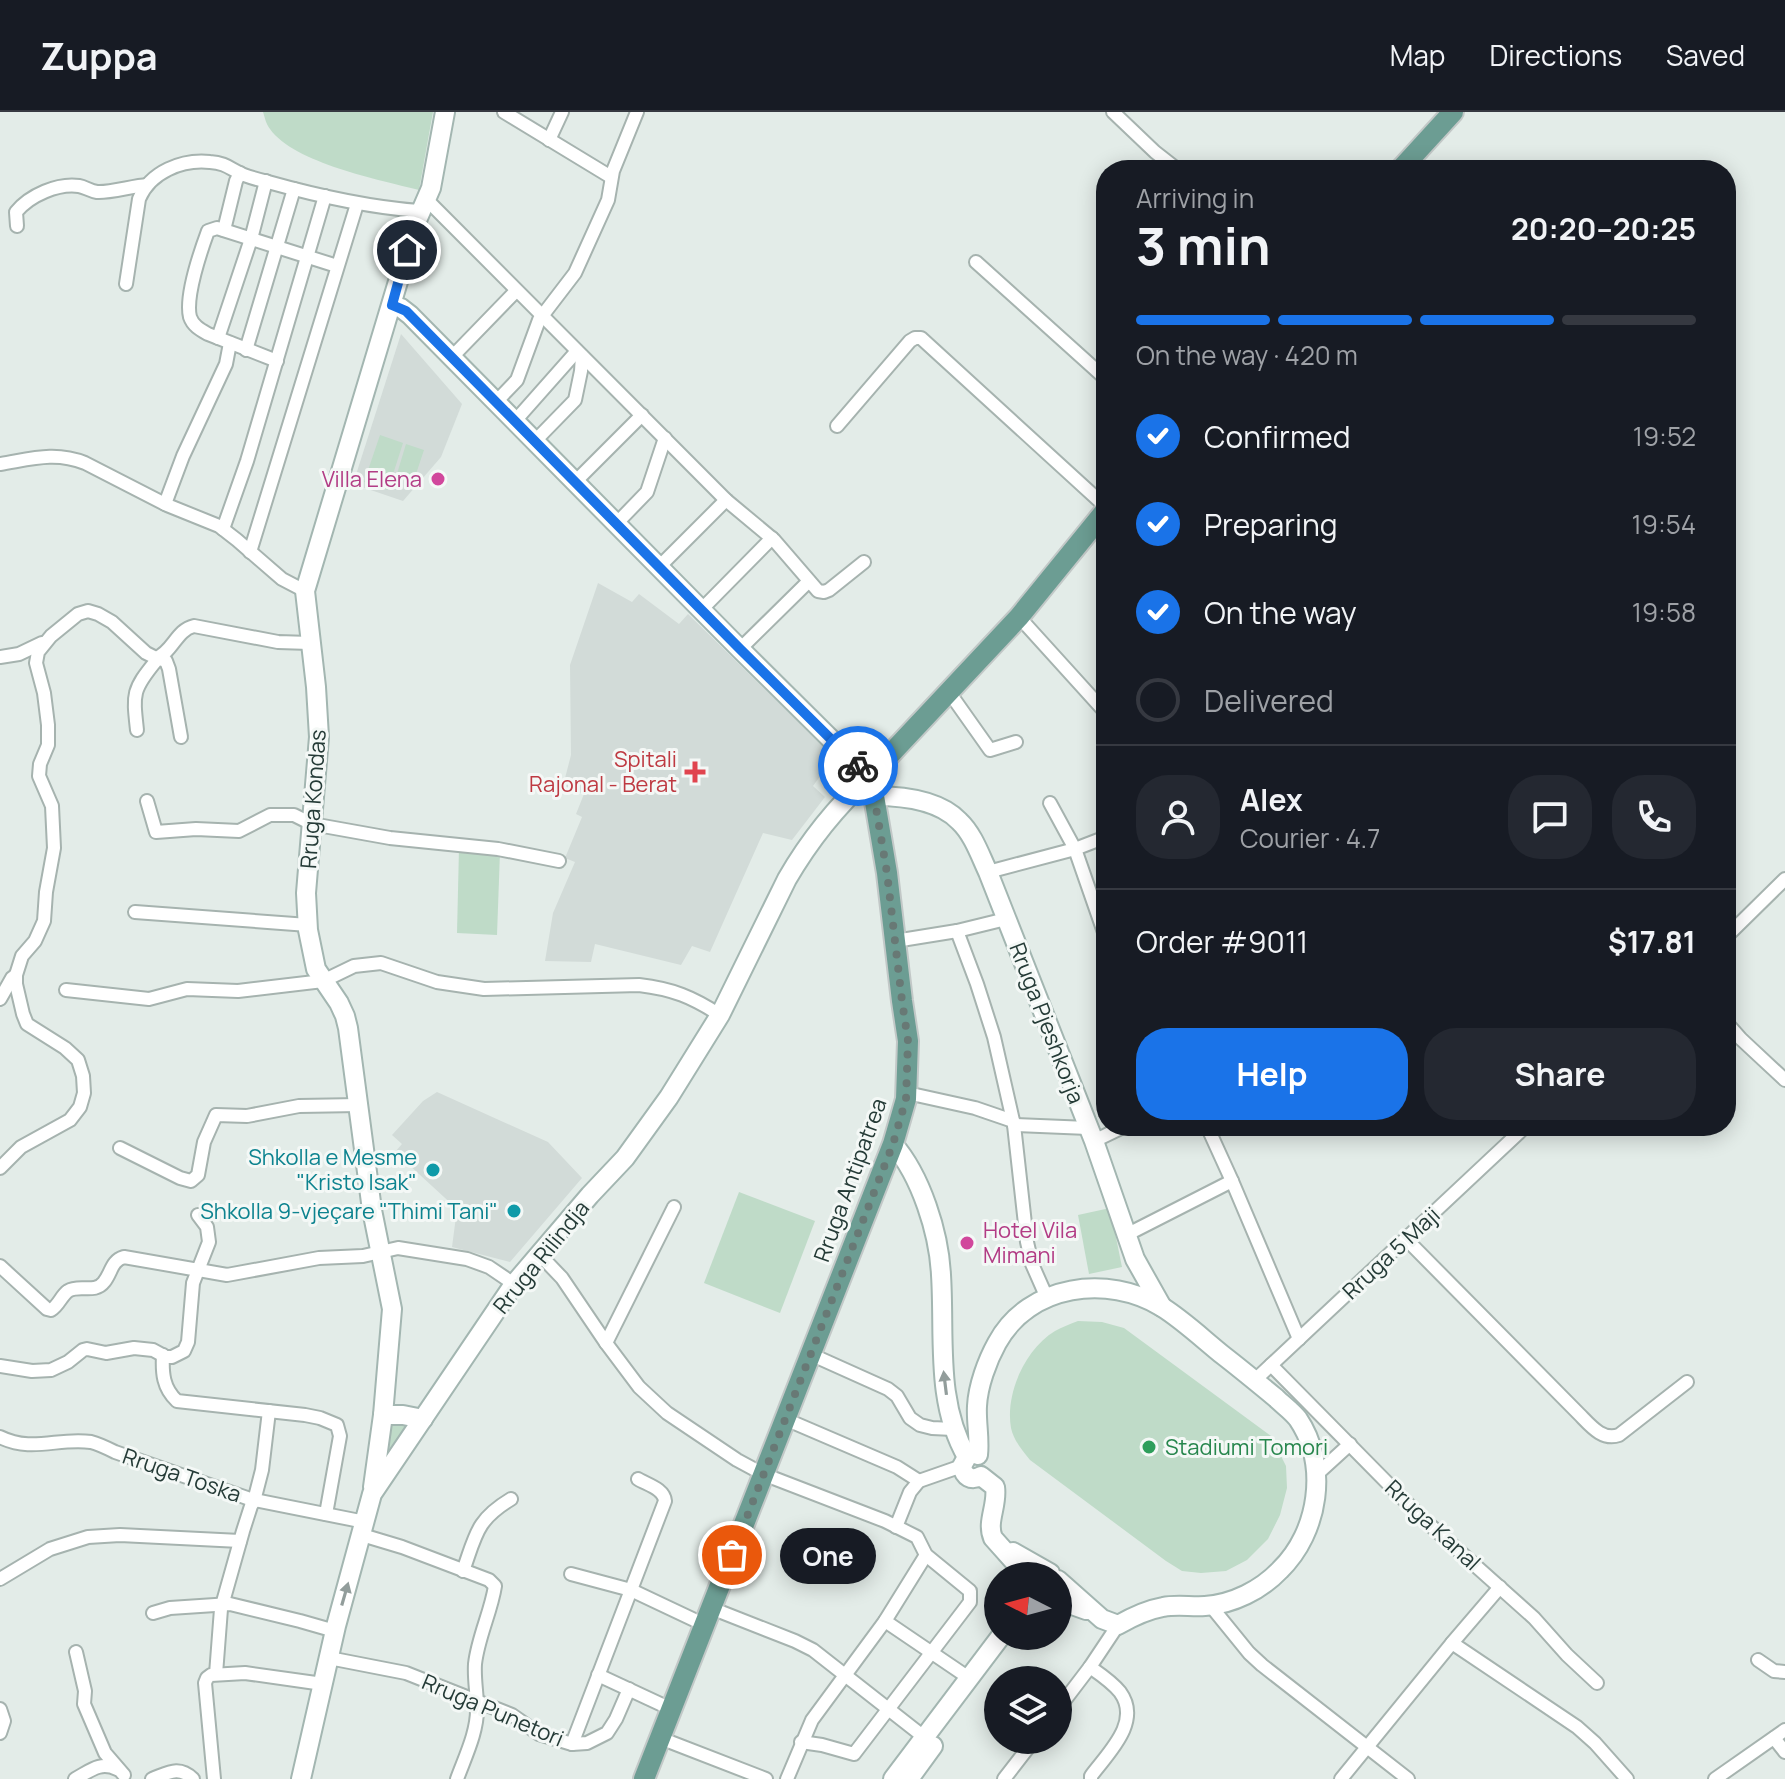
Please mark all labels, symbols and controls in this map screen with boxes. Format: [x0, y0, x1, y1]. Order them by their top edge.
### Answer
text: Zuppa [40, 29, 158, 81]
text: Map [1390, 36, 1445, 74]
text: Directions [1489, 36, 1622, 74]
text: Saved [1666, 36, 1745, 74]
text: Arriving in [1136, 180, 1254, 216]
text: 20:20–20:25 [1511, 208, 1696, 249]
text: 3 min [1136, 210, 1271, 281]
pin [373, 216, 441, 284]
icon: home [385, 228, 429, 272]
text: On the way · 420 m [1136, 337, 1358, 373]
icon: check [1136, 414, 1180, 458]
text: Confirmed [1204, 416, 1351, 457]
text: 19:52 [1633, 418, 1696, 454]
place label: Villa Elena [322, 464, 422, 494]
marker: Villa Elena [429, 470, 447, 488]
icon: check [1136, 502, 1180, 546]
text: Preparing [1204, 504, 1338, 545]
text: 19:54 [1632, 506, 1696, 542]
icon: check [1136, 590, 1180, 634]
text: On the way [1204, 592, 1357, 633]
text: 19:58 [1632, 594, 1696, 630]
text: Delivered [1204, 680, 1334, 721]
courier [818, 726, 898, 806]
street label: Rruga Kondas [293, 728, 333, 870]
place label: Spitali Rajonal - Berat [529, 744, 677, 799]
icon: bike [836, 744, 880, 788]
marker: Spitali Rajonal - Berat [684, 761, 706, 783]
button: person [1136, 775, 1220, 859]
button: chat [1508, 775, 1592, 859]
button: phone [1612, 775, 1696, 859]
text: Alex [1240, 779, 1303, 820]
text: Courier · 4.7 [1240, 820, 1380, 856]
text: Order #9011 [1136, 921, 1308, 962]
text: $17.81 [1608, 921, 1696, 962]
street label: Rruga Pjeshkorja [1003, 938, 1091, 1108]
button: Help [1136, 1028, 1408, 1120]
button: Share [1424, 1028, 1696, 1120]
street label: Rruga Antipatrea [806, 1094, 894, 1266]
place label: Shkolla e Mesme "Kristo Isak" [248, 1142, 417, 1197]
marker: Shkolla e Mesme "Kristo Isak" [424, 1161, 442, 1179]
street label: Rruga Rilindja [486, 1194, 596, 1320]
place label: Shkolla 9-vjeçare "Thimi Tani" [200, 1196, 498, 1226]
street label: Rruga 5 Maji [1336, 1200, 1446, 1306]
marker: Shkolla 9-vjeçare "Thimi Tani" [505, 1202, 523, 1220]
place label: Hotel Vila Mimani [983, 1215, 1077, 1270]
marker: Hotel Vila Mimani [958, 1234, 976, 1252]
one-way arrow [939, 1370, 952, 1395]
place label: Stadiumi Tomori [1165, 1432, 1328, 1462]
marker: Stadiumi Tomori [1140, 1438, 1158, 1456]
street label: Rruga Toska [119, 1441, 245, 1509]
street label: Rruga Kanal [1379, 1473, 1487, 1577]
pin [698, 1521, 766, 1589]
callout: One [780, 1527, 876, 1583]
icon: bag [710, 1533, 754, 1577]
text: One [802, 1538, 854, 1574]
north arrow [984, 1562, 1072, 1650]
map controls [984, 1562, 1072, 1754]
one-way arrow [339, 1582, 352, 1606]
button: layers [984, 1666, 1072, 1754]
street label: Rruga Punetori [418, 1667, 568, 1753]

